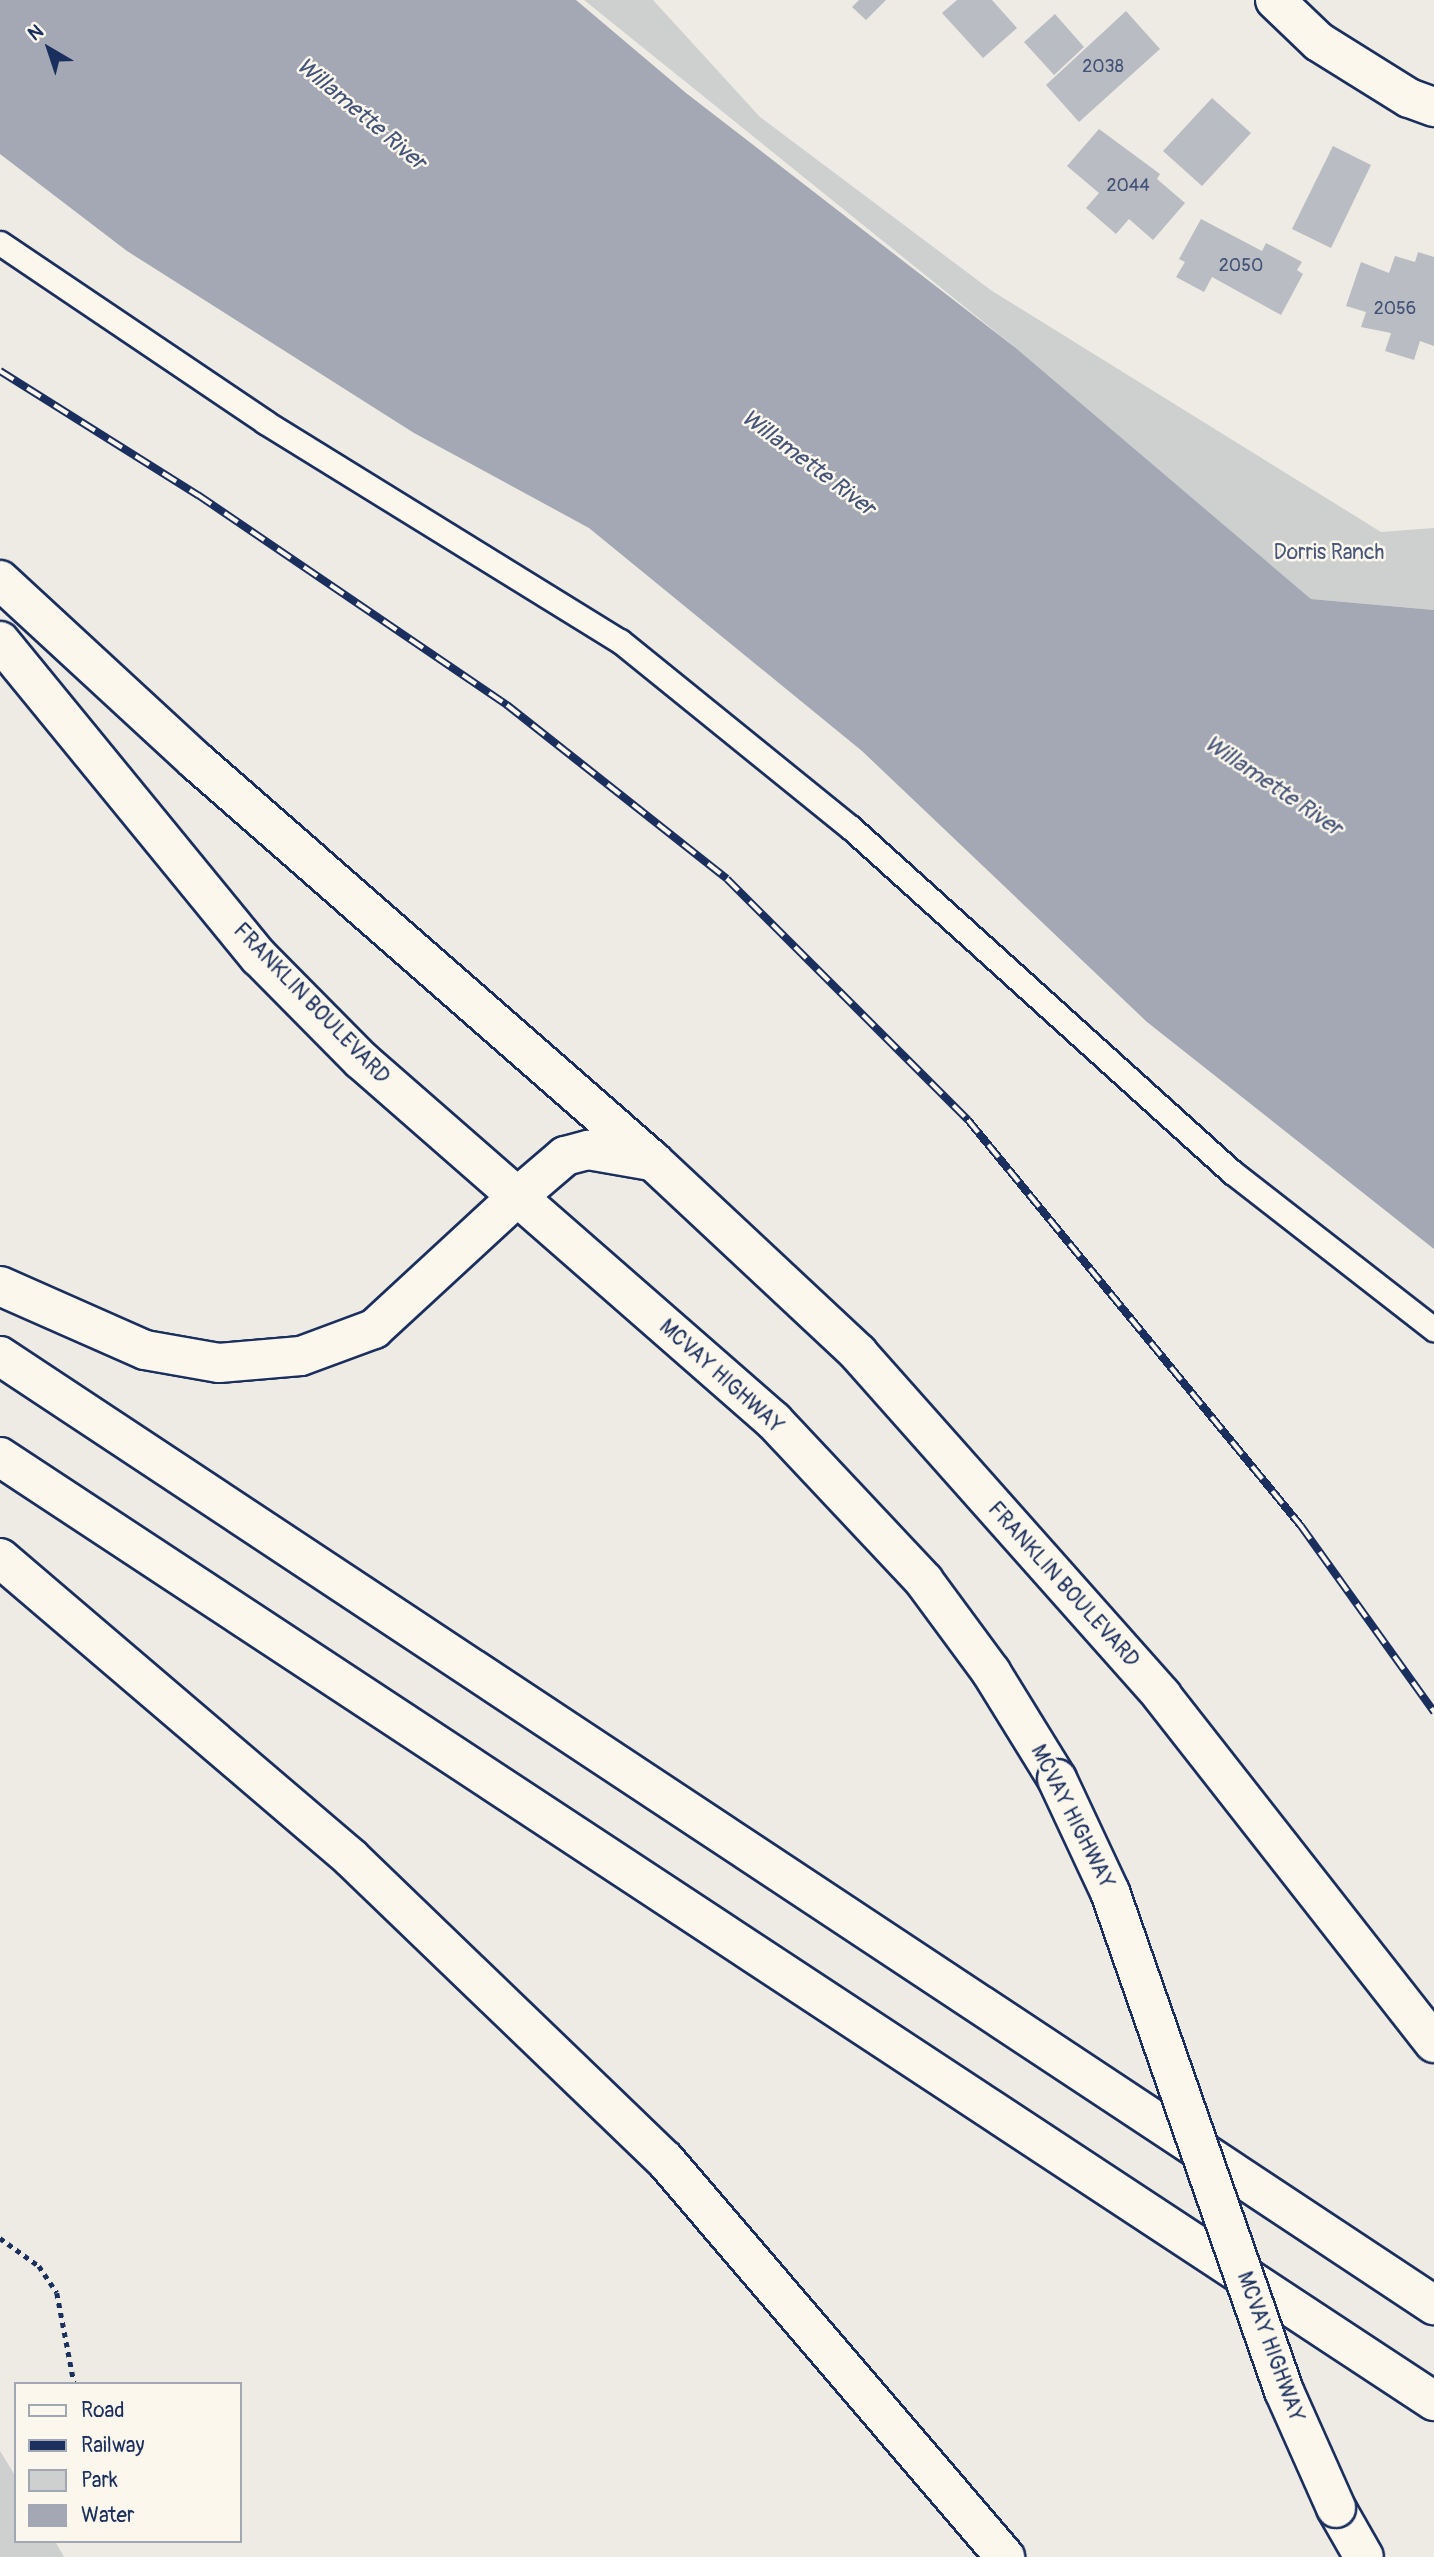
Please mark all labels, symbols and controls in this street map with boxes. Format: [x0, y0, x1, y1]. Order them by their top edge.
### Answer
north arrow [14, 14, 84, 84]
text: N [23, 19, 48, 46]
water label: Willamette River [291, 52, 431, 176]
house number: 2038 [1082, 56, 1124, 78]
house number: 2044 [1106, 175, 1150, 197]
house number: 2050 [1219, 255, 1263, 277]
house number: 2056 [1374, 298, 1416, 320]
water label: Willamette River [736, 404, 880, 522]
park label: Dorris Ranch [1274, 540, 1384, 566]
water label: Willamette River [1199, 730, 1347, 842]
street label: FRANKLIN BOULEVARD [228, 918, 394, 1090]
street label: MCVAY HIGHWAY [654, 1315, 788, 1439]
street label: FRANKLIN BOULEVARD [982, 1497, 1144, 1673]
street label: MCVAY HIGHWAY [1025, 1741, 1119, 1893]
street label: MCVAY HIGHWAY [1231, 2268, 1309, 2426]
legend [14, 2382, 242, 2543]
text: Road [81, 2397, 125, 2424]
text: Railway [81, 2432, 145, 2459]
text: Park [81, 2467, 118, 2494]
text: Water [81, 2502, 134, 2529]

